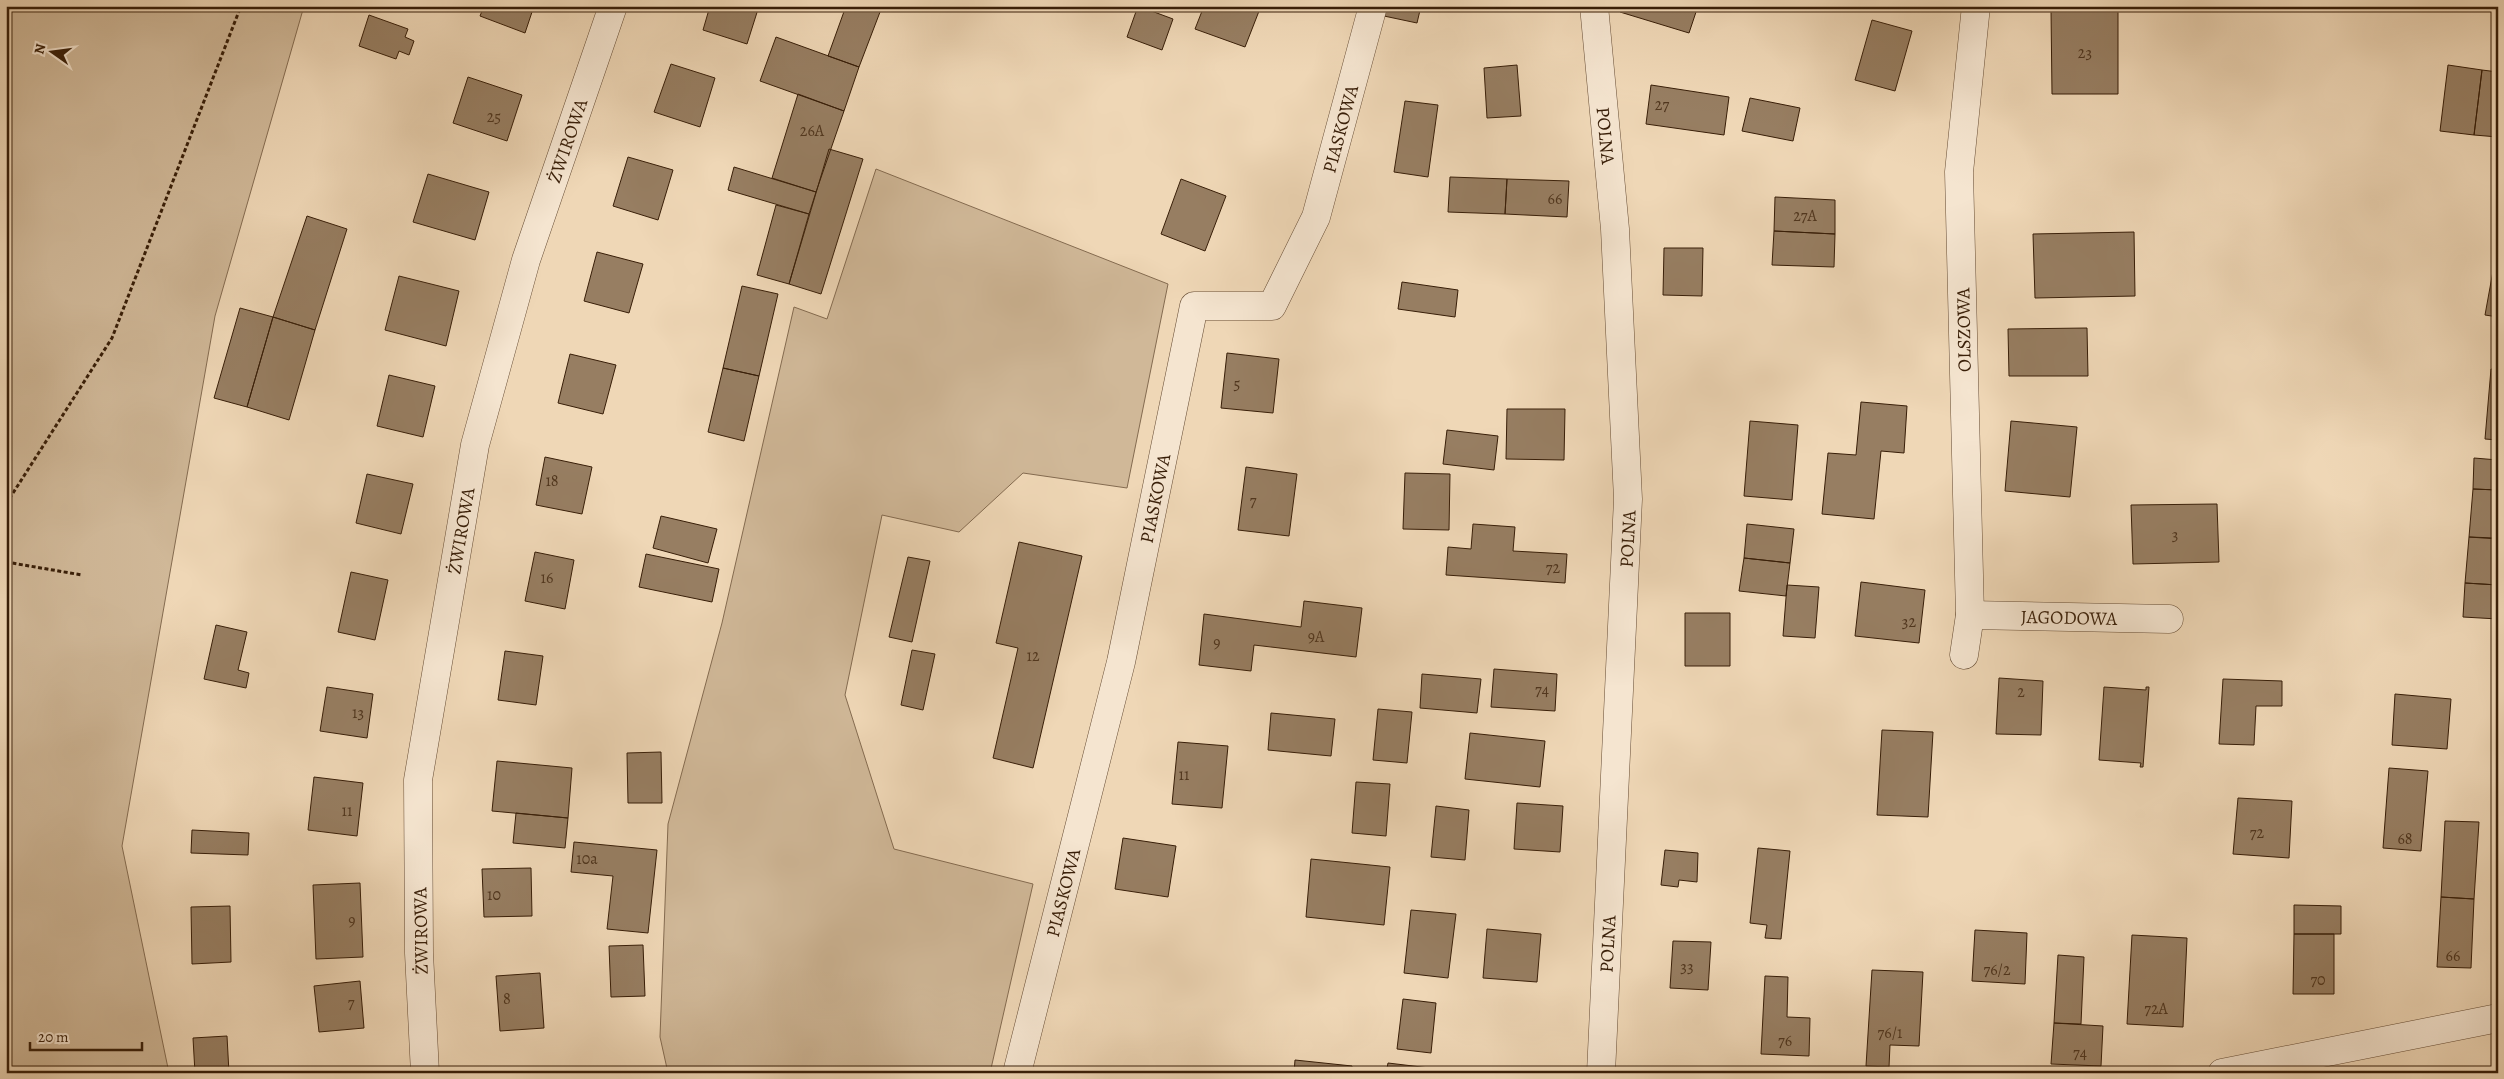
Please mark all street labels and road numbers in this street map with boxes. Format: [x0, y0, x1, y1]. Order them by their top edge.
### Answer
street label: PIASKOWA [1316, 81, 1365, 176]
street label: ŻWIROWA [541, 95, 595, 187]
street label: POLNA [1590, 106, 1621, 166]
street label: OLSZOWA [1950, 287, 1978, 372]
street label: PIASKOWA [1134, 451, 1178, 546]
street label: ŻWIROWA [441, 485, 482, 576]
street label: POLNA [1614, 509, 1643, 568]
street label: JAGODOWA [2020, 604, 2118, 632]
street label: PIASKOWA [1040, 845, 1088, 940]
street label: ŻWIROWA [407, 886, 435, 975]
street label: POLNA [1594, 914, 1623, 973]

